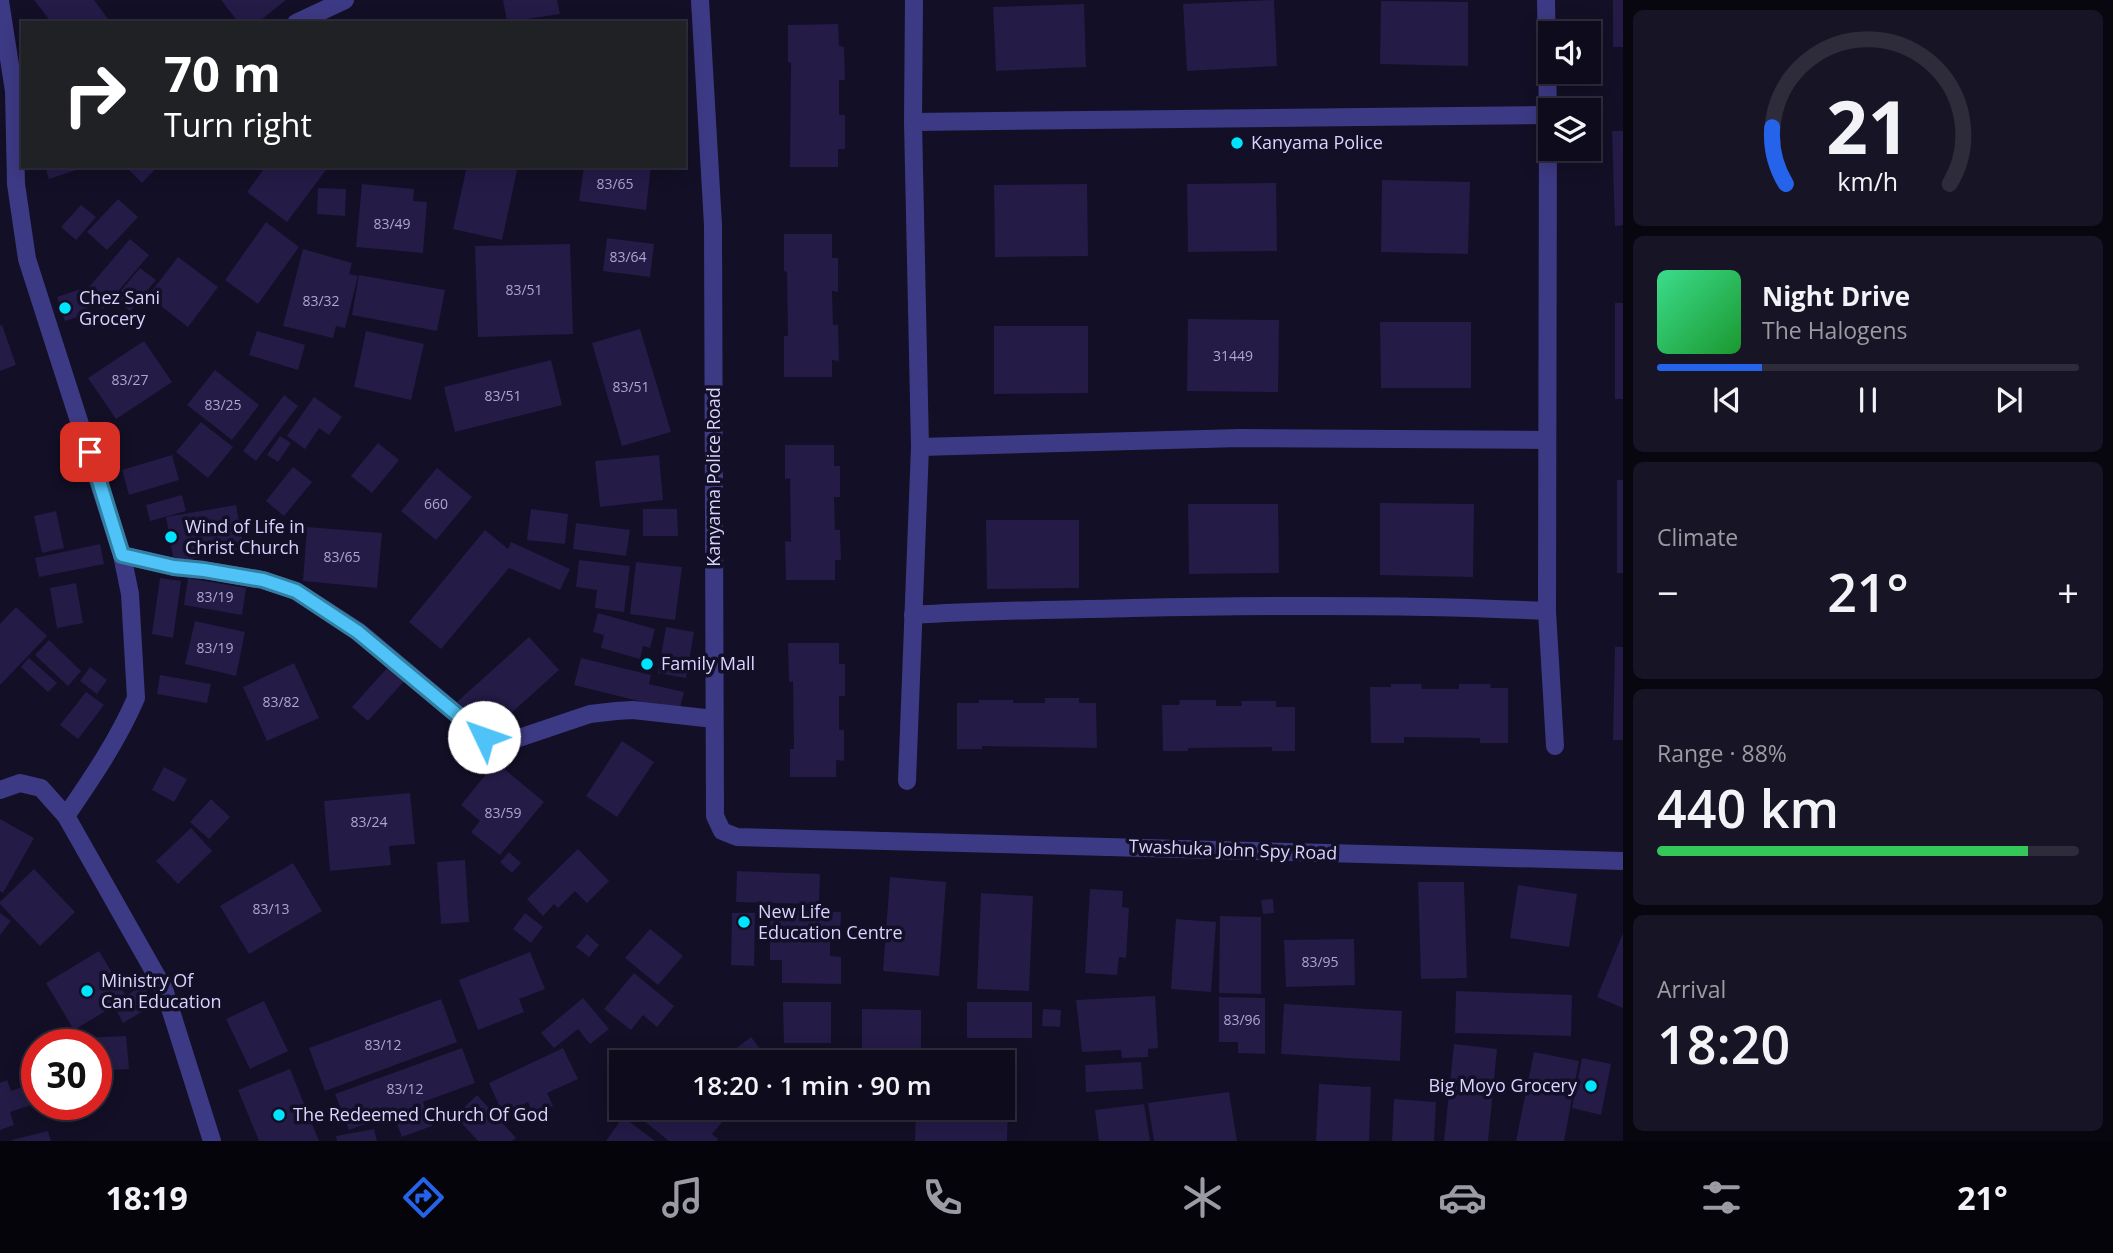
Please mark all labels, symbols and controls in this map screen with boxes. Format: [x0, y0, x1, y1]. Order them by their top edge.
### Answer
map controls [1538, 21, 1601, 161]
button: sound [1538, 21, 1601, 84]
text: 70 m [164, 40, 281, 106]
icon: right [49, 49, 140, 140]
text: 21 [1826, 76, 1910, 175]
button: layers [1538, 98, 1601, 161]
text: Turn right [164, 103, 312, 146]
place label: Kanyama Police [1251, 130, 1383, 154]
marker: Kanyama Police [1229, 135, 1245, 151]
text: km/h [1838, 164, 1898, 198]
house number: 83/65 [596, 174, 634, 193]
house number: 83/49 [373, 214, 411, 233]
house number: 83/64 [609, 247, 647, 266]
text: Night Drive [1762, 278, 1910, 314]
house number: 83/51 [505, 280, 543, 299]
place label: Chez Sani Grocery [79, 285, 160, 330]
house number: 83/32 [302, 291, 340, 310]
marker: Chez Sani Grocery [57, 300, 73, 316]
text: The Halogens [1762, 314, 1908, 346]
house number: 31449 [1213, 346, 1253, 365]
house number: 83/27 [111, 370, 149, 389]
house number: 83/51 [612, 377, 650, 396]
icon: previous [1708, 381, 1746, 419]
icon: pause [1849, 381, 1887, 419]
icon: next [1990, 381, 2028, 419]
house number: 83/51 [484, 386, 522, 405]
street label: Kanyama Police Road [701, 387, 725, 567]
house number: 83/25 [204, 395, 242, 414]
pin [60, 422, 120, 482]
icon: arrive [71, 433, 109, 471]
house number: 660 [424, 494, 448, 513]
place label: Wind of Life in Christ Church [185, 514, 305, 559]
text: Climate [1657, 521, 1738, 553]
marker: Wind of Life in Christ Church [163, 529, 179, 545]
house number: 83/65 [323, 547, 361, 566]
text: 21° [1827, 556, 1909, 627]
text: − [1657, 566, 1679, 618]
text: + [2057, 566, 2079, 618]
house number: 83/19 [196, 587, 234, 606]
house number: 83/19 [196, 638, 234, 657]
place label: Family Mall [661, 651, 755, 675]
marker: Family Mall [639, 656, 655, 672]
house number: 83/82 [262, 692, 300, 711]
position arrow [447, 700, 521, 774]
text: Range · 88% [1657, 737, 1787, 769]
text: 440 km [1657, 772, 1839, 843]
house number: 83/59 [484, 803, 522, 822]
house number: 83/24 [350, 812, 388, 831]
street label: Twashuka John Spy Road [1128, 833, 1338, 865]
house number: 83/13 [252, 899, 290, 918]
place label: New Life Education Centre [758, 899, 903, 944]
marker: New Life Education Centre [736, 914, 752, 930]
house number: 83/95 [1301, 952, 1339, 971]
place label: Ministry Of Can Education [101, 968, 222, 1013]
text: Arrival [1657, 973, 1726, 1005]
marker: Ministry Of Can Education [79, 983, 95, 999]
text: 18:20 [1657, 1008, 1790, 1079]
house number: 83/96 [1223, 1010, 1261, 1029]
speed limit sign: 30 [21, 1029, 112, 1120]
house number: 83/12 [364, 1035, 402, 1054]
text: 18:20 · 1 min · 90 m [692, 1067, 932, 1103]
place label: Big Moyo Grocery [1428, 1073, 1578, 1097]
marker: Big Moyo Grocery [1583, 1078, 1599, 1094]
house number: 83/12 [386, 1079, 424, 1098]
place label: The Redeemed Church Of God [293, 1102, 548, 1126]
marker: The Redeemed Church Of God [271, 1107, 287, 1123]
icon: directions [399, 1173, 448, 1222]
icon: music [658, 1173, 707, 1222]
icon: phone [918, 1173, 967, 1222]
icon: climate [1178, 1173, 1227, 1222]
icon: car [1438, 1173, 1487, 1222]
icon: filters [1697, 1173, 1746, 1222]
text: 18:19 [105, 1176, 188, 1219]
text: 21° [1957, 1176, 2008, 1219]

